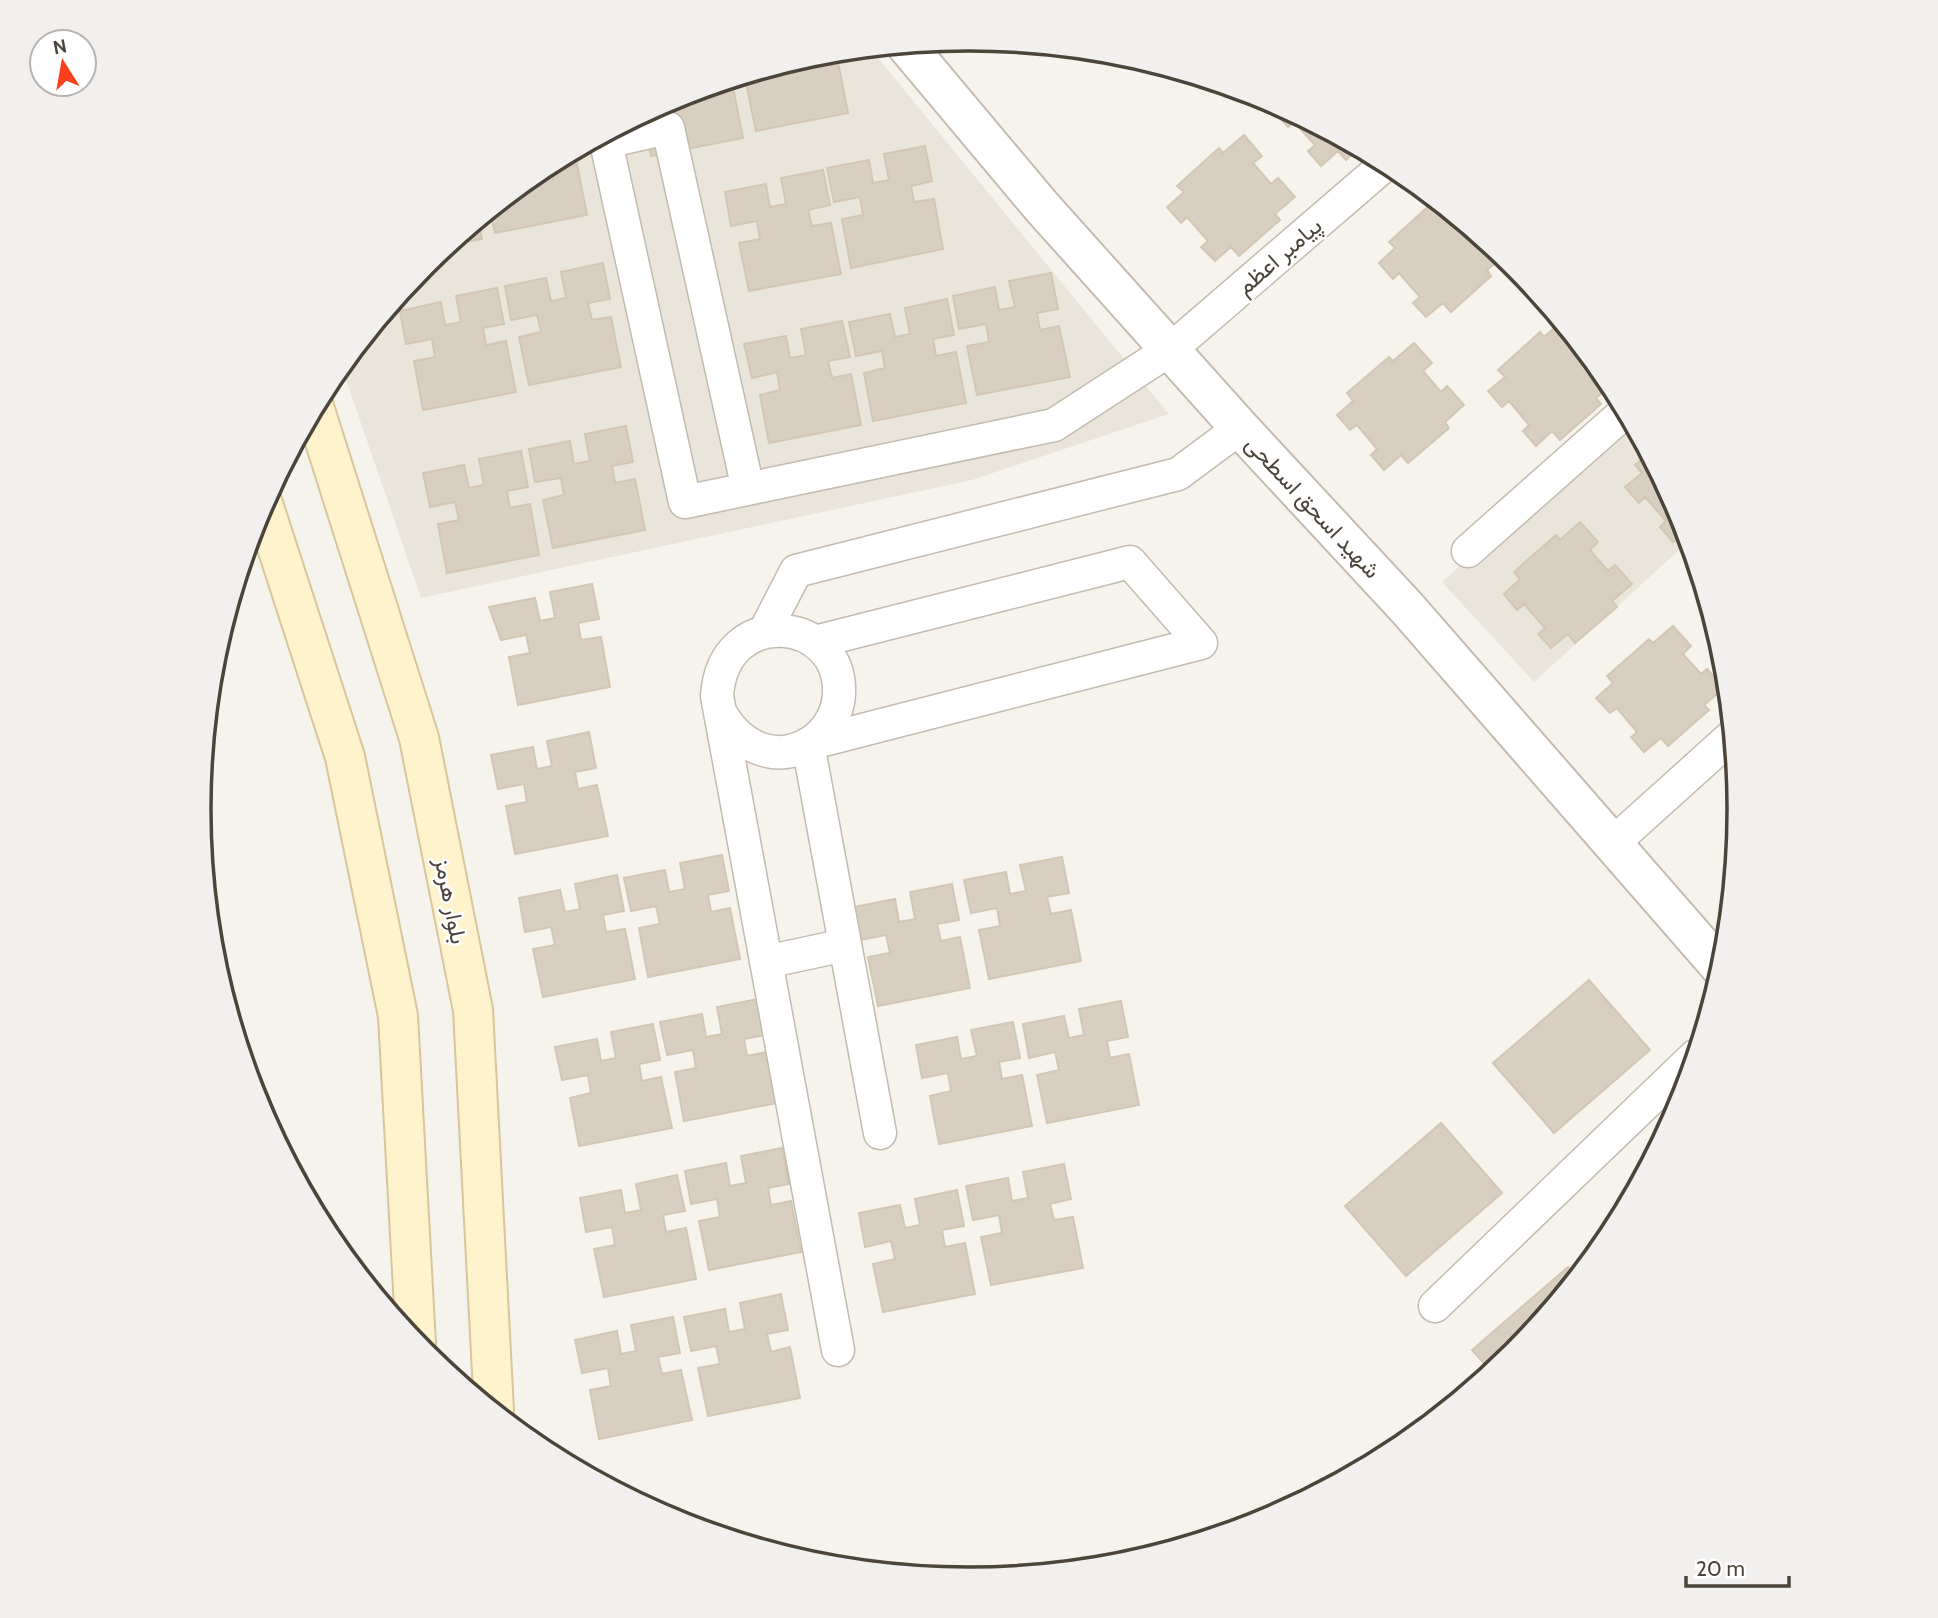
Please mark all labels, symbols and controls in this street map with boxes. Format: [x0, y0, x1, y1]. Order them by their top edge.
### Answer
north arrow [28, 28, 98, 98]
text: N [51, 34, 69, 59]
street label: پیامبر اعظم [1231, 211, 1329, 302]
street label: شهید اسحق اسطحی [1239, 430, 1386, 585]
street label: بلوار هرمز [428, 855, 473, 947]
scale bar [1686, 1544, 1789, 1588]
text: 20 m [1696, 1556, 1745, 1581]

